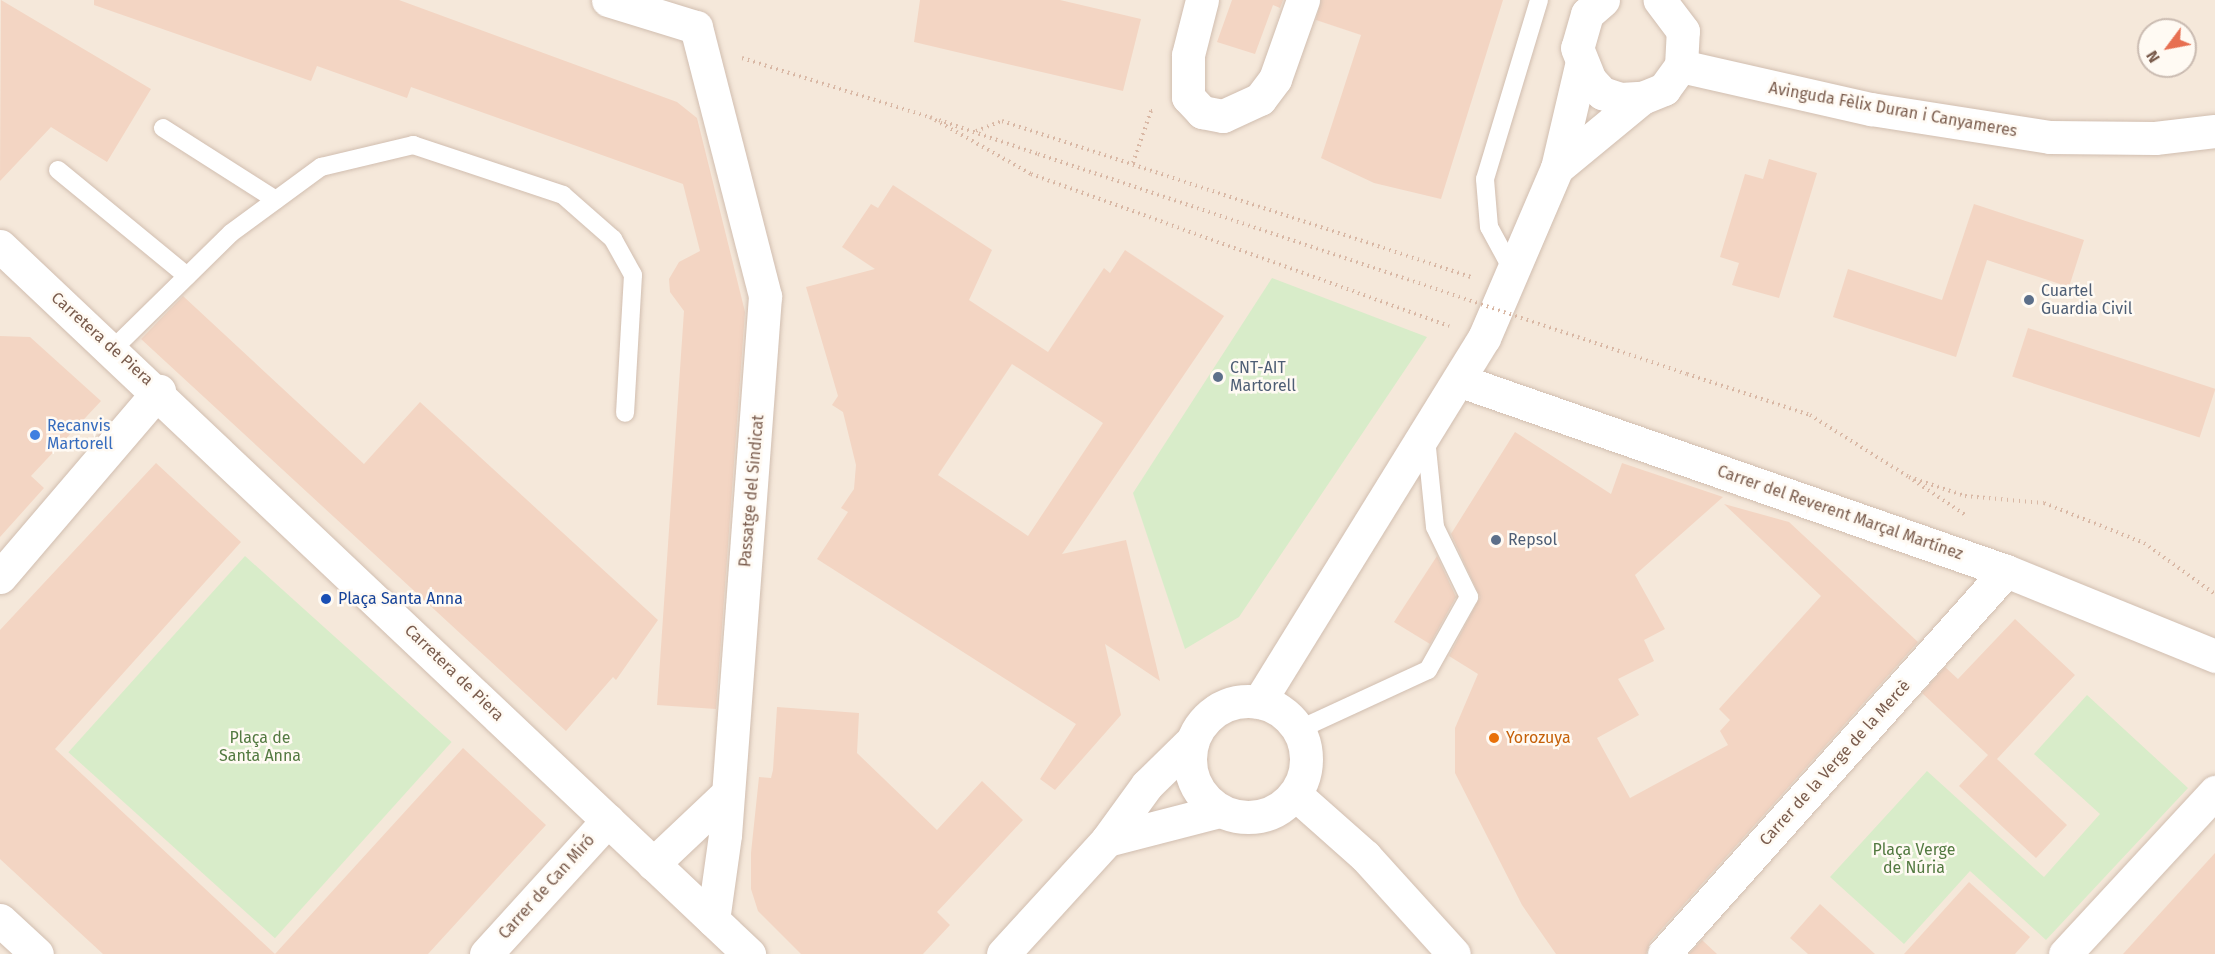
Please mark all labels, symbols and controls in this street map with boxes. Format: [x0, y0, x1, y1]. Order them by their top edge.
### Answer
north arrow [2137, 18, 2197, 78]
text: N [2142, 47, 2164, 66]
street label: Avinguda Fèlix Duran i Canyameres [1767, 79, 2019, 141]
place label: Cuartel Guardia Civil [2041, 281, 2132, 319]
street label: Carretera de Piera [47, 288, 157, 390]
marker: Cuartel Guardia Civil [2022, 293, 2036, 307]
place label: CNT-AIT Martorell [1230, 358, 1296, 396]
marker: CNT-AIT Martorell [1211, 370, 1225, 384]
street label: Passatge del Sindicat [736, 414, 768, 568]
place label: Recanvis Martorell [47, 416, 113, 454]
marker: Recanvis Martorell [28, 428, 42, 442]
street label: Carrer del Reverent Marçal Martínez [1715, 462, 1965, 564]
place label: Repsol [1508, 530, 1557, 550]
marker: Repsol [1489, 533, 1503, 547]
place label: Plaça Santa Anna [338, 589, 463, 609]
marker: Plaça Santa Anna [319, 592, 333, 606]
street label: Carretera de Piera [400, 621, 508, 725]
street label: Carrer de la Verge de la Mercè [1756, 676, 1914, 850]
park label: Plaça de Santa Anna [219, 728, 301, 766]
place label: Yorozuya [1506, 728, 1571, 748]
marker: Yorozuya [1487, 731, 1501, 745]
street label: Carrer de Can Miró [495, 831, 599, 943]
park label: Plaça Verge de Núria [1873, 840, 1955, 878]

